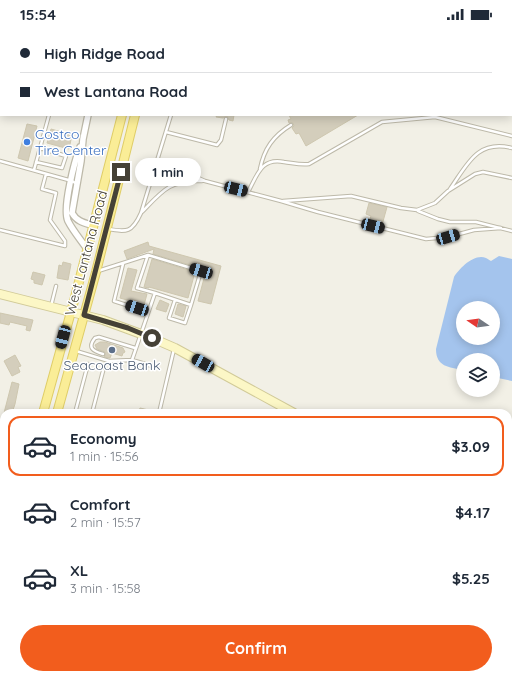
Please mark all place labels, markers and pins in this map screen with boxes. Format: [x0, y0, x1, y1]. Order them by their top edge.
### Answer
place label: Costco Tire Center [35, 125, 107, 159]
marker: Costco Tire Center [22, 137, 32, 147]
marker: Seacoast Bank [107, 345, 117, 355]
place label: Seacoast Bank [64, 356, 160, 374]

